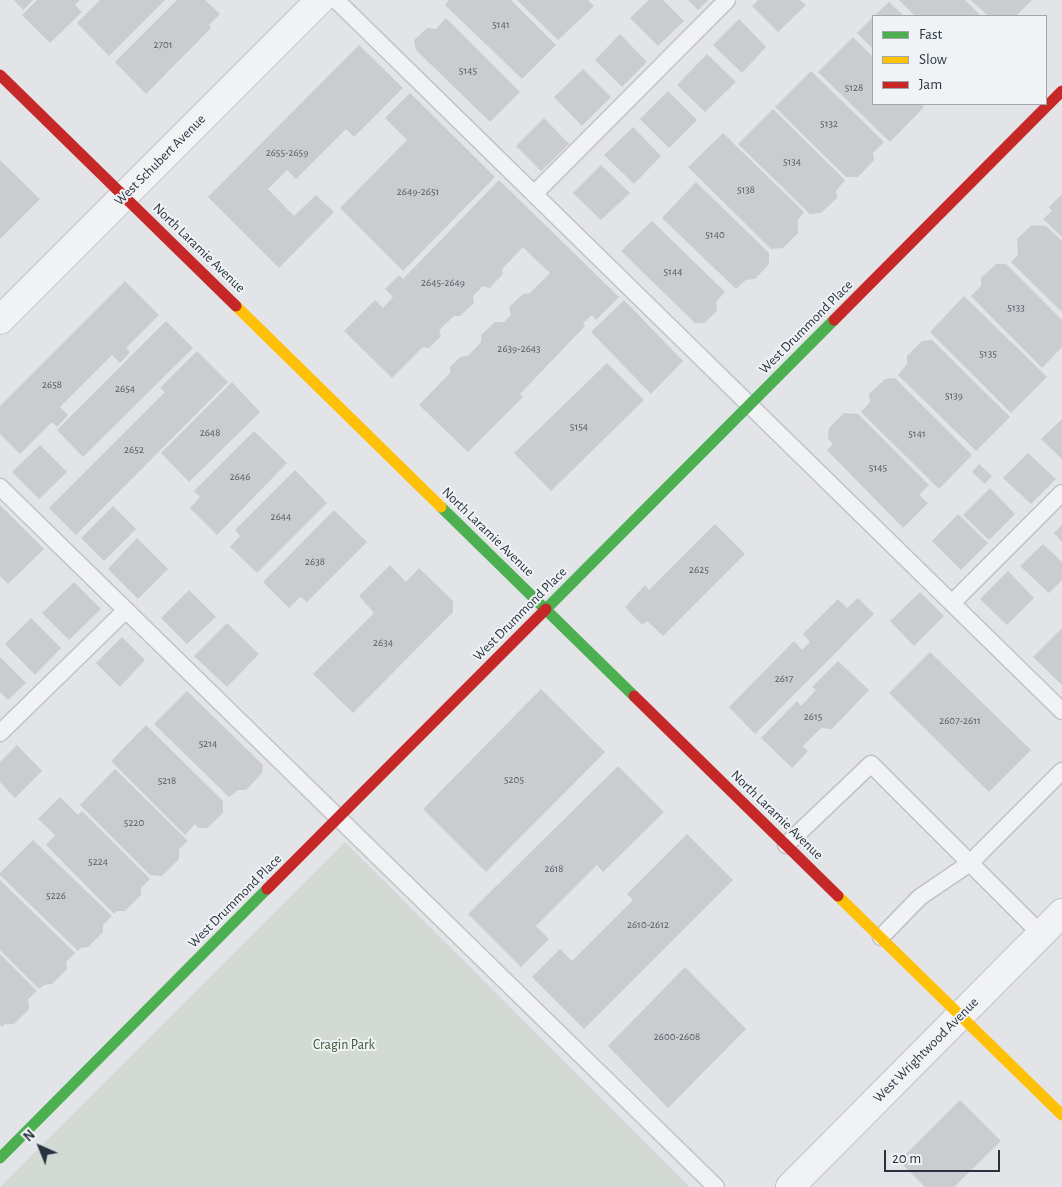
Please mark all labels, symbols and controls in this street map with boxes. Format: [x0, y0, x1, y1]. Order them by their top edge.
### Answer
legend [872, 15, 1047, 105]
house number: 5141 [492, 18, 510, 32]
text: Fast [919, 27, 942, 42]
house number: 2701 [153, 38, 173, 52]
text: Slow [919, 52, 947, 67]
house number: 5145 [459, 64, 477, 78]
text: Jam [919, 77, 942, 92]
house number: 5128 [845, 81, 863, 95]
street label: West Schubert Avenue [111, 111, 209, 209]
house number: 5132 [820, 117, 838, 131]
house number: 2655-2659 [266, 146, 308, 160]
house number: 5134 [783, 155, 801, 169]
house number: 5138 [737, 183, 755, 197]
house number: 2649-2651 [397, 185, 439, 199]
street label: North Laramie Avenue [149, 200, 249, 296]
house number: 5140 [705, 228, 725, 242]
house number: 5144 [664, 265, 682, 279]
house number: 2645-2649 [421, 276, 465, 290]
street label: West Drummond Place [756, 277, 856, 377]
house number: 5133 [1007, 301, 1025, 315]
house number: 2639-2643 [497, 342, 541, 356]
house number: 5135 [979, 347, 997, 361]
house number: 2658 [42, 378, 62, 392]
house number: 2654 [115, 382, 135, 396]
house number: 5139 [945, 389, 963, 403]
house number: 5154 [570, 420, 588, 434]
house number: 2648 [200, 426, 220, 440]
house number: 5141 [908, 427, 926, 441]
house number: 2652 [124, 443, 144, 457]
house number: 5145 [869, 461, 887, 475]
house number: 2646 [230, 470, 250, 484]
street label: North Laramie Avenue [438, 484, 538, 580]
house number: 2644 [271, 510, 291, 524]
house number: 2638 [305, 555, 325, 569]
house number: 2625 [689, 563, 709, 577]
street label: West Drummond Place [470, 564, 570, 664]
house number: 2634 [373, 636, 393, 650]
house number: 2617 [775, 672, 793, 686]
house number: 2615 [804, 710, 822, 724]
house number: 2607-2611 [939, 714, 981, 728]
house number: 5214 [199, 737, 217, 751]
street label: North Laramie Avenue [727, 767, 827, 863]
house number: 5205 [504, 773, 524, 787]
house number: 5218 [158, 774, 176, 788]
house number: 5220 [124, 816, 144, 830]
street label: West Drummond Place [185, 851, 285, 951]
house number: 5224 [88, 855, 108, 869]
house number: 2618 [544, 862, 564, 876]
house number: 5226 [46, 889, 66, 903]
house number: 2610-2612 [627, 918, 669, 932]
street label: West Wrightwood Avenue [870, 994, 982, 1106]
house number: 2600-2608 [654, 1030, 700, 1044]
park label: Cragin Park [313, 1037, 375, 1053]
north arrow [15, 1122, 65, 1172]
text: N [21, 1128, 38, 1145]
scale bar [887, 1140, 1003, 1172]
text: 20 m [892, 1151, 921, 1166]

